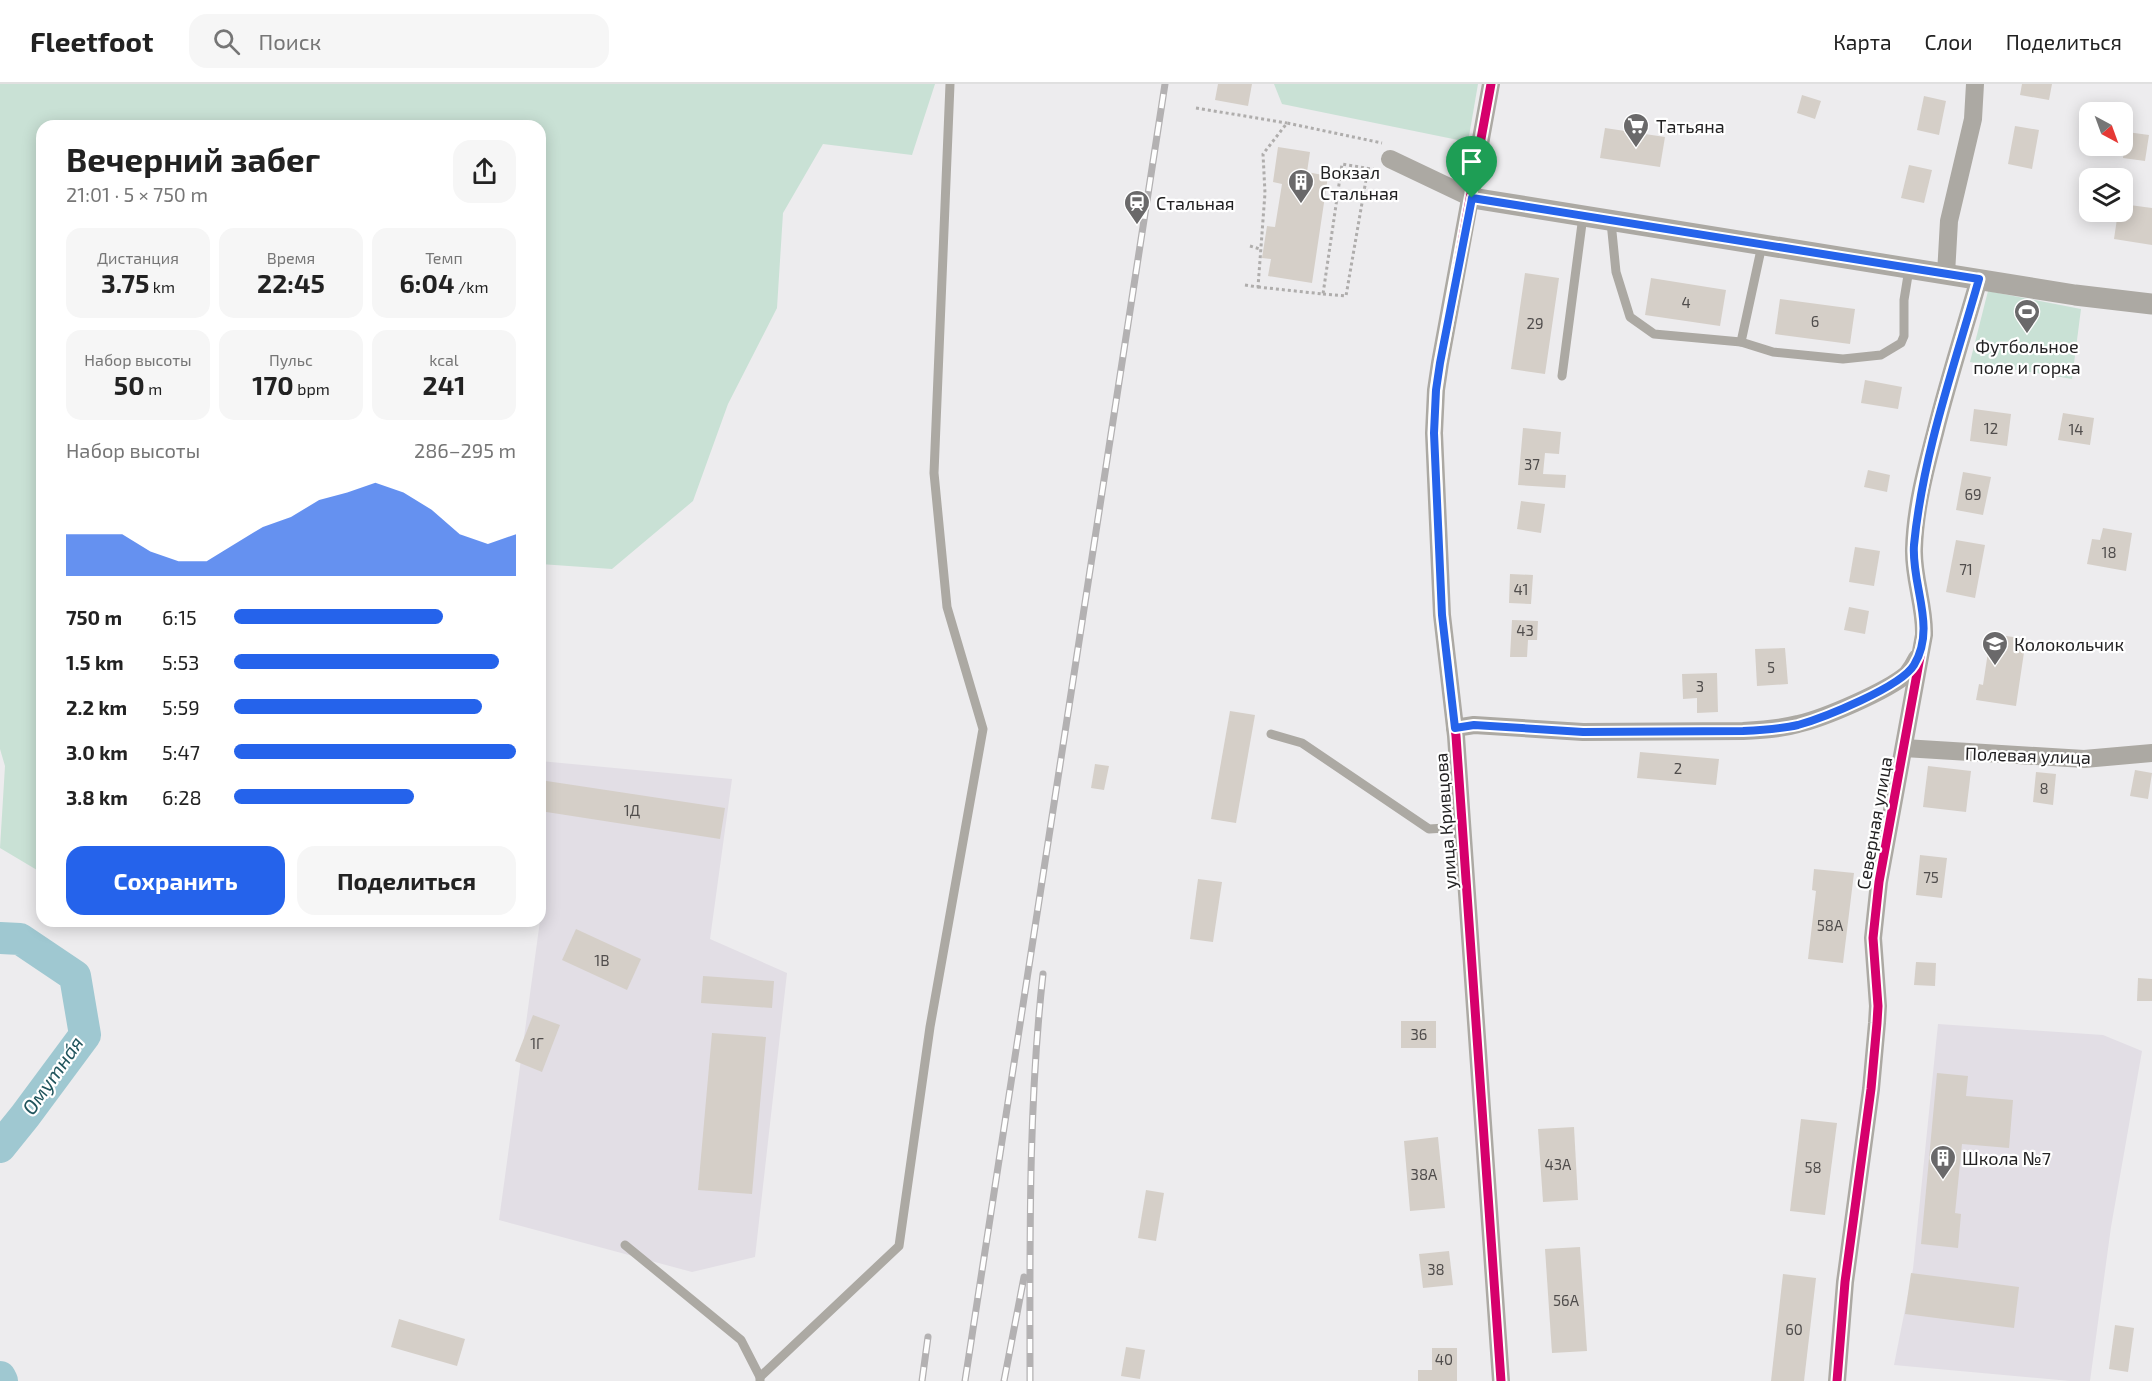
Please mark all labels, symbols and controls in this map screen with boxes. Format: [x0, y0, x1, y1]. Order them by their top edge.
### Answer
search box [189, 14, 609, 68]
text: Fleetfoot [30, 24, 153, 58]
icon: search [210, 25, 243, 58]
text: Поиск [258, 28, 321, 54]
text: Карта [1833, 29, 1892, 54]
text: Слои [1925, 29, 1973, 54]
text: Поделиться [2006, 29, 2122, 54]
north arrow [2079, 102, 2133, 156]
map controls [2079, 102, 2133, 222]
supermarket icon: Татьяна [1621, 111, 1651, 149]
place label: Татьяна [1656, 115, 1725, 137]
pin [1446, 136, 1497, 198]
text: Вечерний забег [66, 139, 320, 179]
button: share [453, 140, 516, 203]
icon: arrive [1455, 145, 1488, 178]
place label: Вокзал Стальная [1320, 161, 1399, 204]
building icon: Вокзал Стальная [1286, 167, 1316, 205]
button: layers [2079, 168, 2133, 222]
text: 21:01 · 5 × 750 m [66, 182, 208, 206]
station icon: Стальная [1122, 188, 1152, 226]
place label: Стальная [1156, 192, 1235, 214]
text: Дистанция [97, 248, 179, 267]
text: Время [267, 248, 315, 267]
text: Темп [425, 248, 463, 267]
text: 3.75 [101, 267, 149, 298]
text: 22:45 [257, 267, 325, 298]
text: 6:04 [399, 267, 454, 298]
text: km [149, 277, 175, 296]
text: /km [454, 277, 489, 296]
house number: 4 [1681, 293, 1691, 311]
sports icon: Футбольное поле и горка [2012, 297, 2042, 335]
house number: 6 [1811, 312, 1819, 330]
house number: 29 [1526, 314, 1544, 332]
place label: Футбольное поле и горка [1973, 335, 2081, 378]
text: Набор высоты [84, 350, 192, 369]
text: Пульс [269, 350, 313, 369]
text: kcal [429, 350, 459, 369]
text: 50 [114, 369, 145, 400]
text: 170 [252, 369, 294, 400]
text: 241 [423, 369, 465, 400]
text: m [145, 379, 162, 398]
text: bpm [294, 379, 330, 398]
house number: 12 [1984, 419, 1998, 437]
house number: 14 [2068, 420, 2084, 438]
text: Набор высоты [66, 438, 200, 462]
text: 286–295 m [414, 438, 516, 462]
house number: 37 [1524, 455, 1540, 473]
house number: 69 [1964, 485, 1982, 503]
house number: 18 [2101, 543, 2117, 561]
house number: 71 [1959, 560, 1973, 578]
house number: 41 [1513, 580, 1529, 598]
text: 750 m [66, 605, 122, 629]
text: 6:15 [162, 605, 197, 629]
house number: 43 [1516, 621, 1534, 639]
school or university icon: Колокольчик [1980, 629, 2010, 667]
place label: Колокольчик [2014, 633, 2124, 655]
text: 1.5 km [66, 650, 124, 674]
text: 5:53 [162, 650, 199, 674]
house number: 5 [1767, 658, 1775, 676]
house number: 3 [1696, 677, 1704, 695]
text: 2.2 km [66, 695, 127, 719]
text: 5:59 [162, 695, 200, 719]
text: 3.0 km [66, 740, 128, 764]
text: 5:47 [162, 740, 200, 764]
street label: Полевая улица [1965, 742, 2091, 768]
street label: улица Кривцова [1429, 752, 1461, 890]
street label: Северная улица [1851, 755, 1897, 891]
house number: 2 [1674, 759, 1682, 777]
house number: 8 [2039, 779, 2049, 797]
text: 3.8 km [66, 785, 128, 809]
text: 6:28 [162, 785, 202, 809]
house number: 1Д [624, 801, 640, 819]
button: Сохранить [66, 846, 285, 915]
button: Поделиться [297, 846, 516, 915]
house number: 75 [1923, 868, 1939, 886]
house number: 58А [1817, 916, 1844, 934]
house number: 1В [594, 951, 610, 969]
house number: 36 [1411, 1025, 1427, 1043]
water label: Омутна́я [16, 1031, 88, 1119]
house number: 1Г [530, 1034, 544, 1052]
building icon: Школа №7 [1928, 1143, 1958, 1181]
place label: Школа №7 [1962, 1147, 2051, 1169]
house number: 43А [1545, 1155, 1572, 1173]
house number: 58 [1804, 1158, 1822, 1176]
house number: 38А [1411, 1165, 1438, 1183]
house number: 38 [1427, 1260, 1445, 1278]
house number: 56А [1553, 1291, 1580, 1309]
house number: 60 [1785, 1320, 1803, 1338]
house number: 40 [1435, 1350, 1453, 1368]

